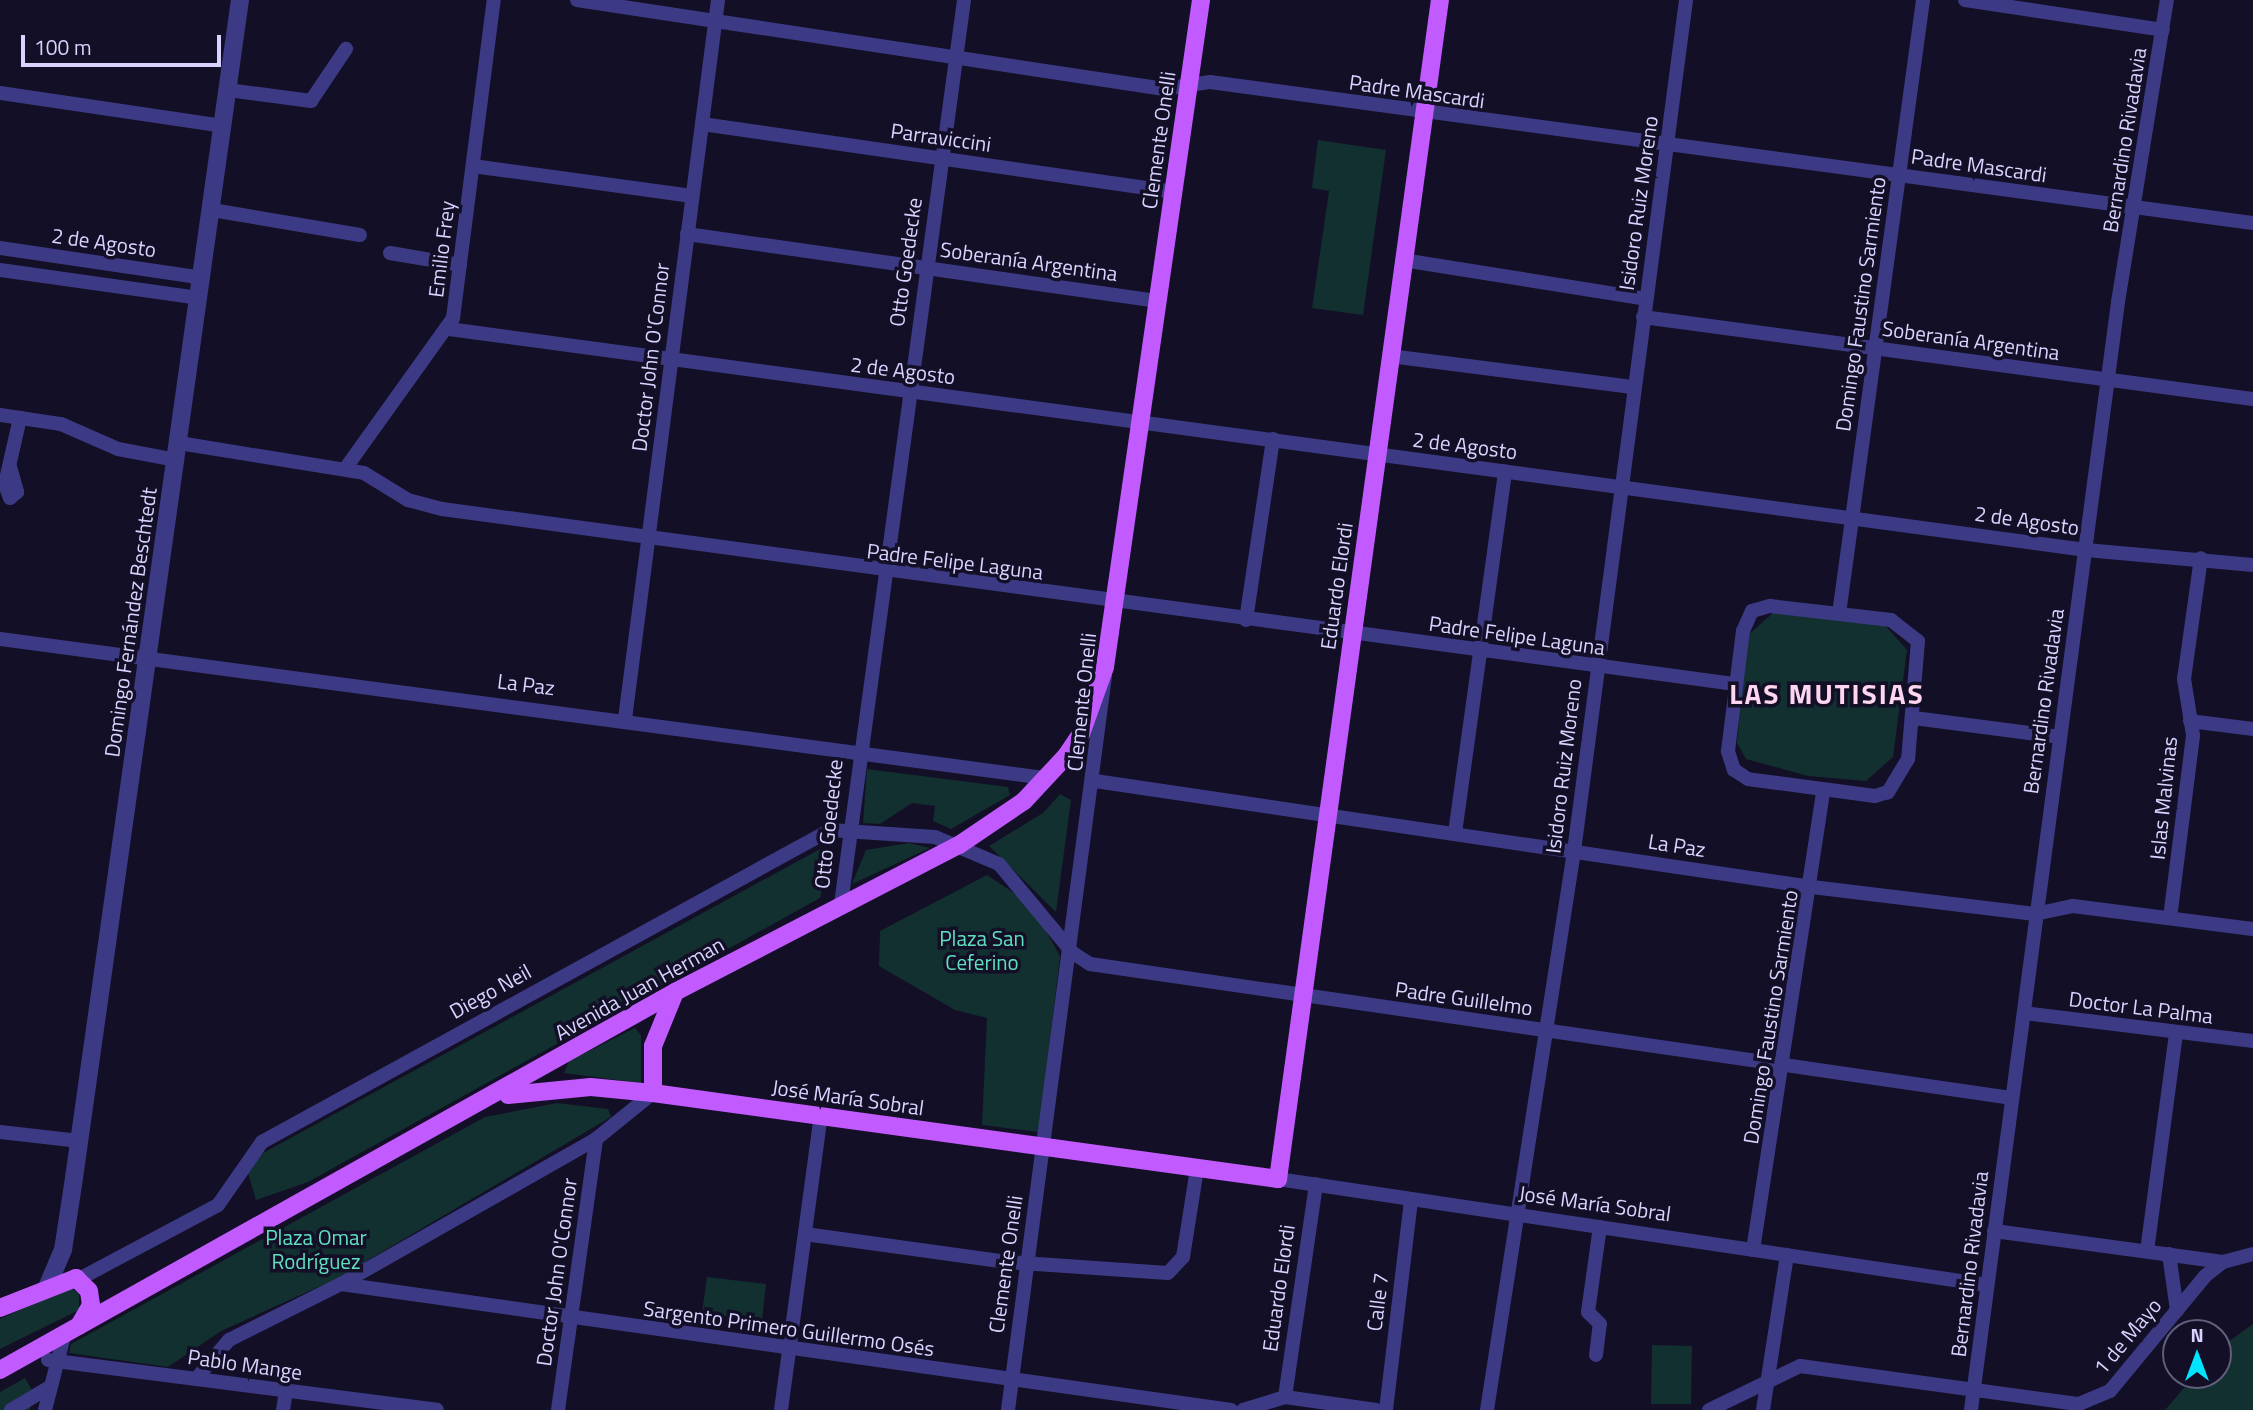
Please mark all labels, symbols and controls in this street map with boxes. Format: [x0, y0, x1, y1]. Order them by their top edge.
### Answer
scale bar [24, 21, 224, 65]
text: 100 m [34, 31, 91, 63]
street label: Bernardino Rivadavia [2097, 46, 2151, 234]
street label: Clemente Onelli [1136, 69, 1180, 211]
street label: Padre Mascardi [1348, 69, 1486, 113]
street label: Isidoro Ruiz Moreno [1613, 114, 1663, 292]
street label: Parraviccini [889, 117, 993, 157]
street label: Padre Mascardi [1910, 143, 2048, 187]
street label: Domingo Faustino Sarmiento [1830, 175, 1890, 433]
street label: Otto Goedecke [883, 196, 927, 328]
street label: Emilio Frey [423, 199, 459, 299]
street label: 2 de Agosto [50, 222, 158, 262]
street label: Soberanía Argentina [939, 236, 1119, 286]
street label: Doctor John O'Connor [626, 261, 674, 453]
street label: Soberanía Argentina [1881, 315, 2061, 365]
street label: 2 de Agosto [849, 351, 957, 389]
street label: 2 de Agosto [1411, 426, 1519, 464]
street label: Domingo Fernández Beschtedt [99, 485, 161, 759]
street label: 2 de Agosto [1973, 500, 2081, 540]
street label: Eduardo Elordi [1315, 521, 1357, 651]
street label: Padre Felipe Laguna [865, 538, 1045, 584]
street label: Bernardino Rivadavia [2018, 607, 2068, 795]
street label: Padre Felipe Laguna [1427, 610, 1607, 660]
street label: Clemente Onelli [1061, 632, 1101, 772]
street label: La Paz [496, 668, 556, 700]
street label: Isidoro Ruiz Moreno [1540, 677, 1586, 855]
district label: LAS MUTISIAS [1731, 677, 1923, 711]
street label: Islas Malvinas [2144, 735, 2182, 861]
street label: Otto Goedecke [809, 758, 847, 890]
street label: La Paz [1647, 828, 1707, 862]
street label: Domingo Faustino Sarmiento [1737, 888, 1803, 1146]
park label: Plaza San Ceferino [939, 925, 1025, 975]
street label: Avenida Juan Herman [550, 931, 728, 1045]
street label: Diego Neil [445, 958, 535, 1024]
street label: Padre Guillelmo [1394, 976, 1534, 1020]
street label: Doctor La Palma [2067, 986, 2215, 1028]
street label: José María Sobral [770, 1074, 926, 1120]
street label: Bernardino Rivadavia [1945, 1170, 1993, 1358]
street label: Doctor John O'Connor [530, 1176, 582, 1368]
street label: José María Sobral [1517, 1180, 1673, 1226]
street label: Clemente Onelli [983, 1193, 1027, 1335]
street label: Eduardo Elordi [1257, 1223, 1299, 1353]
park label: Plaza Omar Rodríguez [265, 1224, 367, 1274]
street label: Calle 7 [1361, 1271, 1393, 1333]
street label: 1 de Mayo [2088, 1293, 2166, 1379]
street label: Sargento Primero Guillermo Osés [642, 1295, 936, 1361]
north arrow [2162, 1319, 2232, 1389]
text: N [2190, 1320, 2204, 1349]
street label: Pablo Mange [186, 1343, 304, 1385]

